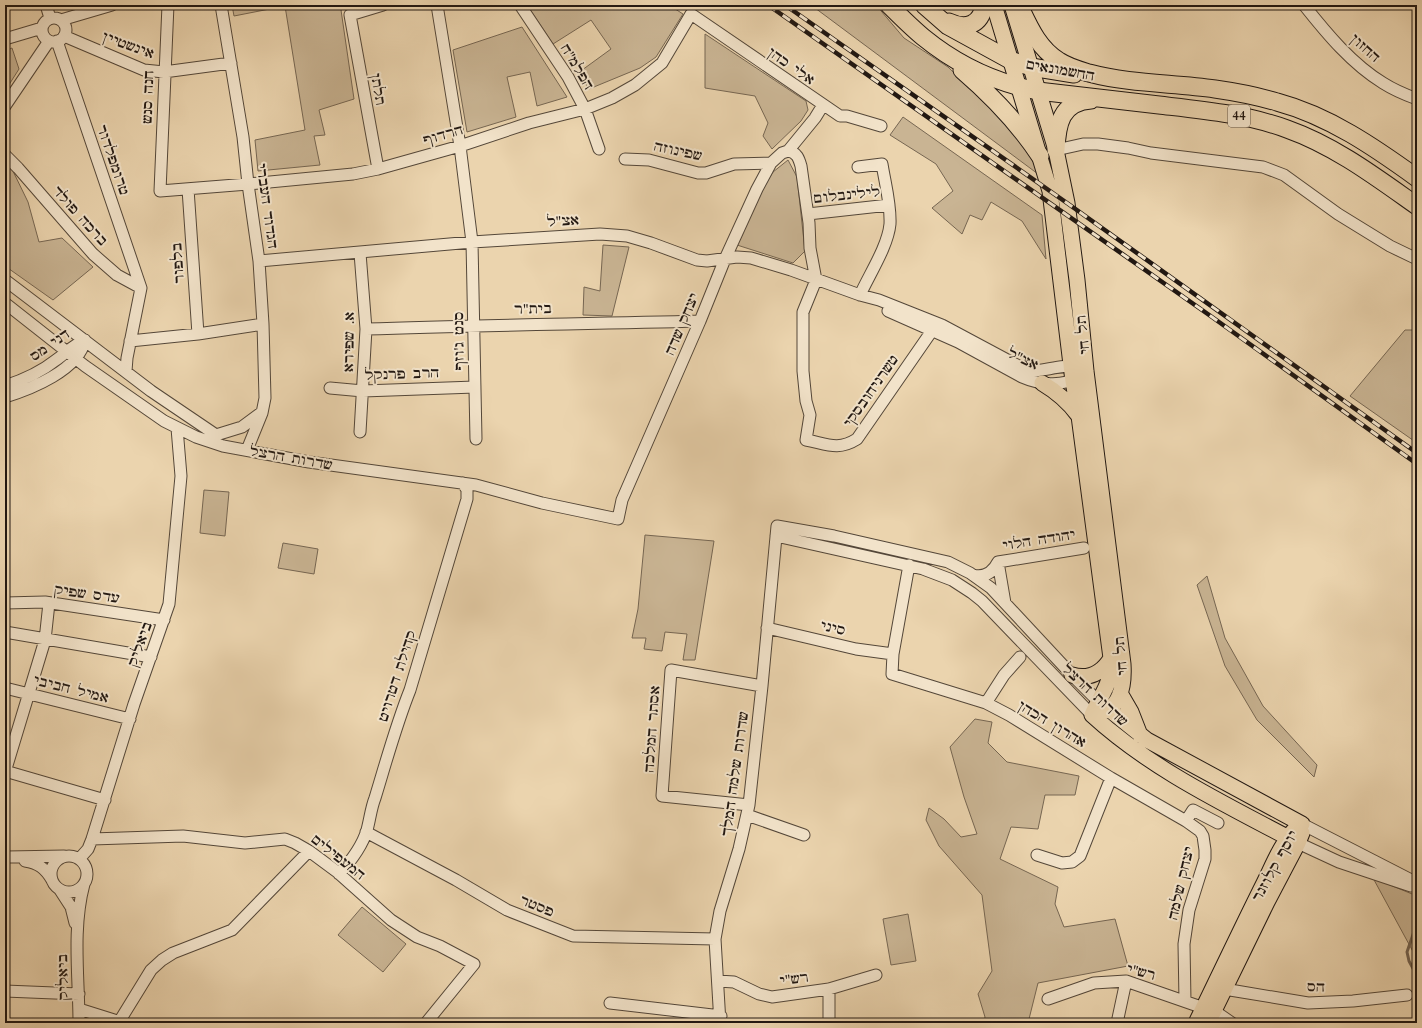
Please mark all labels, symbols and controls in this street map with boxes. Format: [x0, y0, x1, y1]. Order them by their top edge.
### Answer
street label: אינשטיין [99, 27, 157, 63]
street label: החזון [1346, 29, 1384, 67]
street label: הפלמ"ח [556, 41, 598, 93]
street label: אלי כהן [764, 43, 819, 89]
street label: החשמונאים [1024, 55, 1096, 85]
street label: חנה סנש [138, 70, 158, 124]
street label: תלתן [366, 71, 390, 107]
road number: 44 [1228, 105, 1250, 127]
street label: הרדוף [421, 120, 465, 150]
street label: טרומפלדור [92, 122, 134, 198]
street label: שפינוזה [652, 137, 704, 165]
street label: הגדוד העברי [252, 162, 282, 250]
street label: ברכה פולד [48, 182, 112, 250]
street label: לילינבלום [813, 182, 881, 208]
street label: אצ"ל [546, 210, 580, 232]
street label: בלפור [167, 242, 189, 284]
street label: יצחק שדה [660, 290, 704, 358]
street label: בית"ר [514, 299, 552, 319]
street label: א. שפירא [339, 311, 359, 372]
street label: סנט ג'וזף [449, 311, 469, 371]
street label: תל חי [1071, 314, 1094, 356]
street label: דני מס [26, 324, 74, 366]
street label: אצ"ל [1004, 344, 1042, 374]
street label: טשרניחובסקי [839, 351, 903, 431]
street label: הרב פרנקל [364, 363, 440, 385]
street label: שדרות הרצל [248, 441, 334, 475]
street label: יהודה הלוי [1001, 525, 1077, 555]
street label: עדס שפיק [53, 580, 121, 608]
street label: סיני [818, 616, 848, 640]
street label: ביאליק [123, 619, 157, 669]
street label: קהילת דטרויט [373, 628, 421, 724]
street label: תל חי [1110, 636, 1132, 676]
street label: שדרות הרצל [1058, 660, 1132, 731]
street label: אמיל חביבי [31, 670, 111, 708]
street label: אסתר המלכה [639, 685, 665, 773]
street label: אהרון הכהן [1014, 696, 1090, 752]
street label: שדרות שלמה המלך [717, 710, 753, 838]
street label: יוסף קלוזנר [1248, 827, 1302, 905]
street label: המעפילים [307, 830, 369, 884]
street label: יצחק שלמה [1163, 844, 1199, 922]
street label: פסטר [517, 891, 557, 922]
street label: ביאליק [53, 953, 73, 1001]
street label: רש"י [1125, 959, 1157, 985]
street label: רש"י [778, 968, 810, 990]
street label: הס [1307, 977, 1325, 997]

